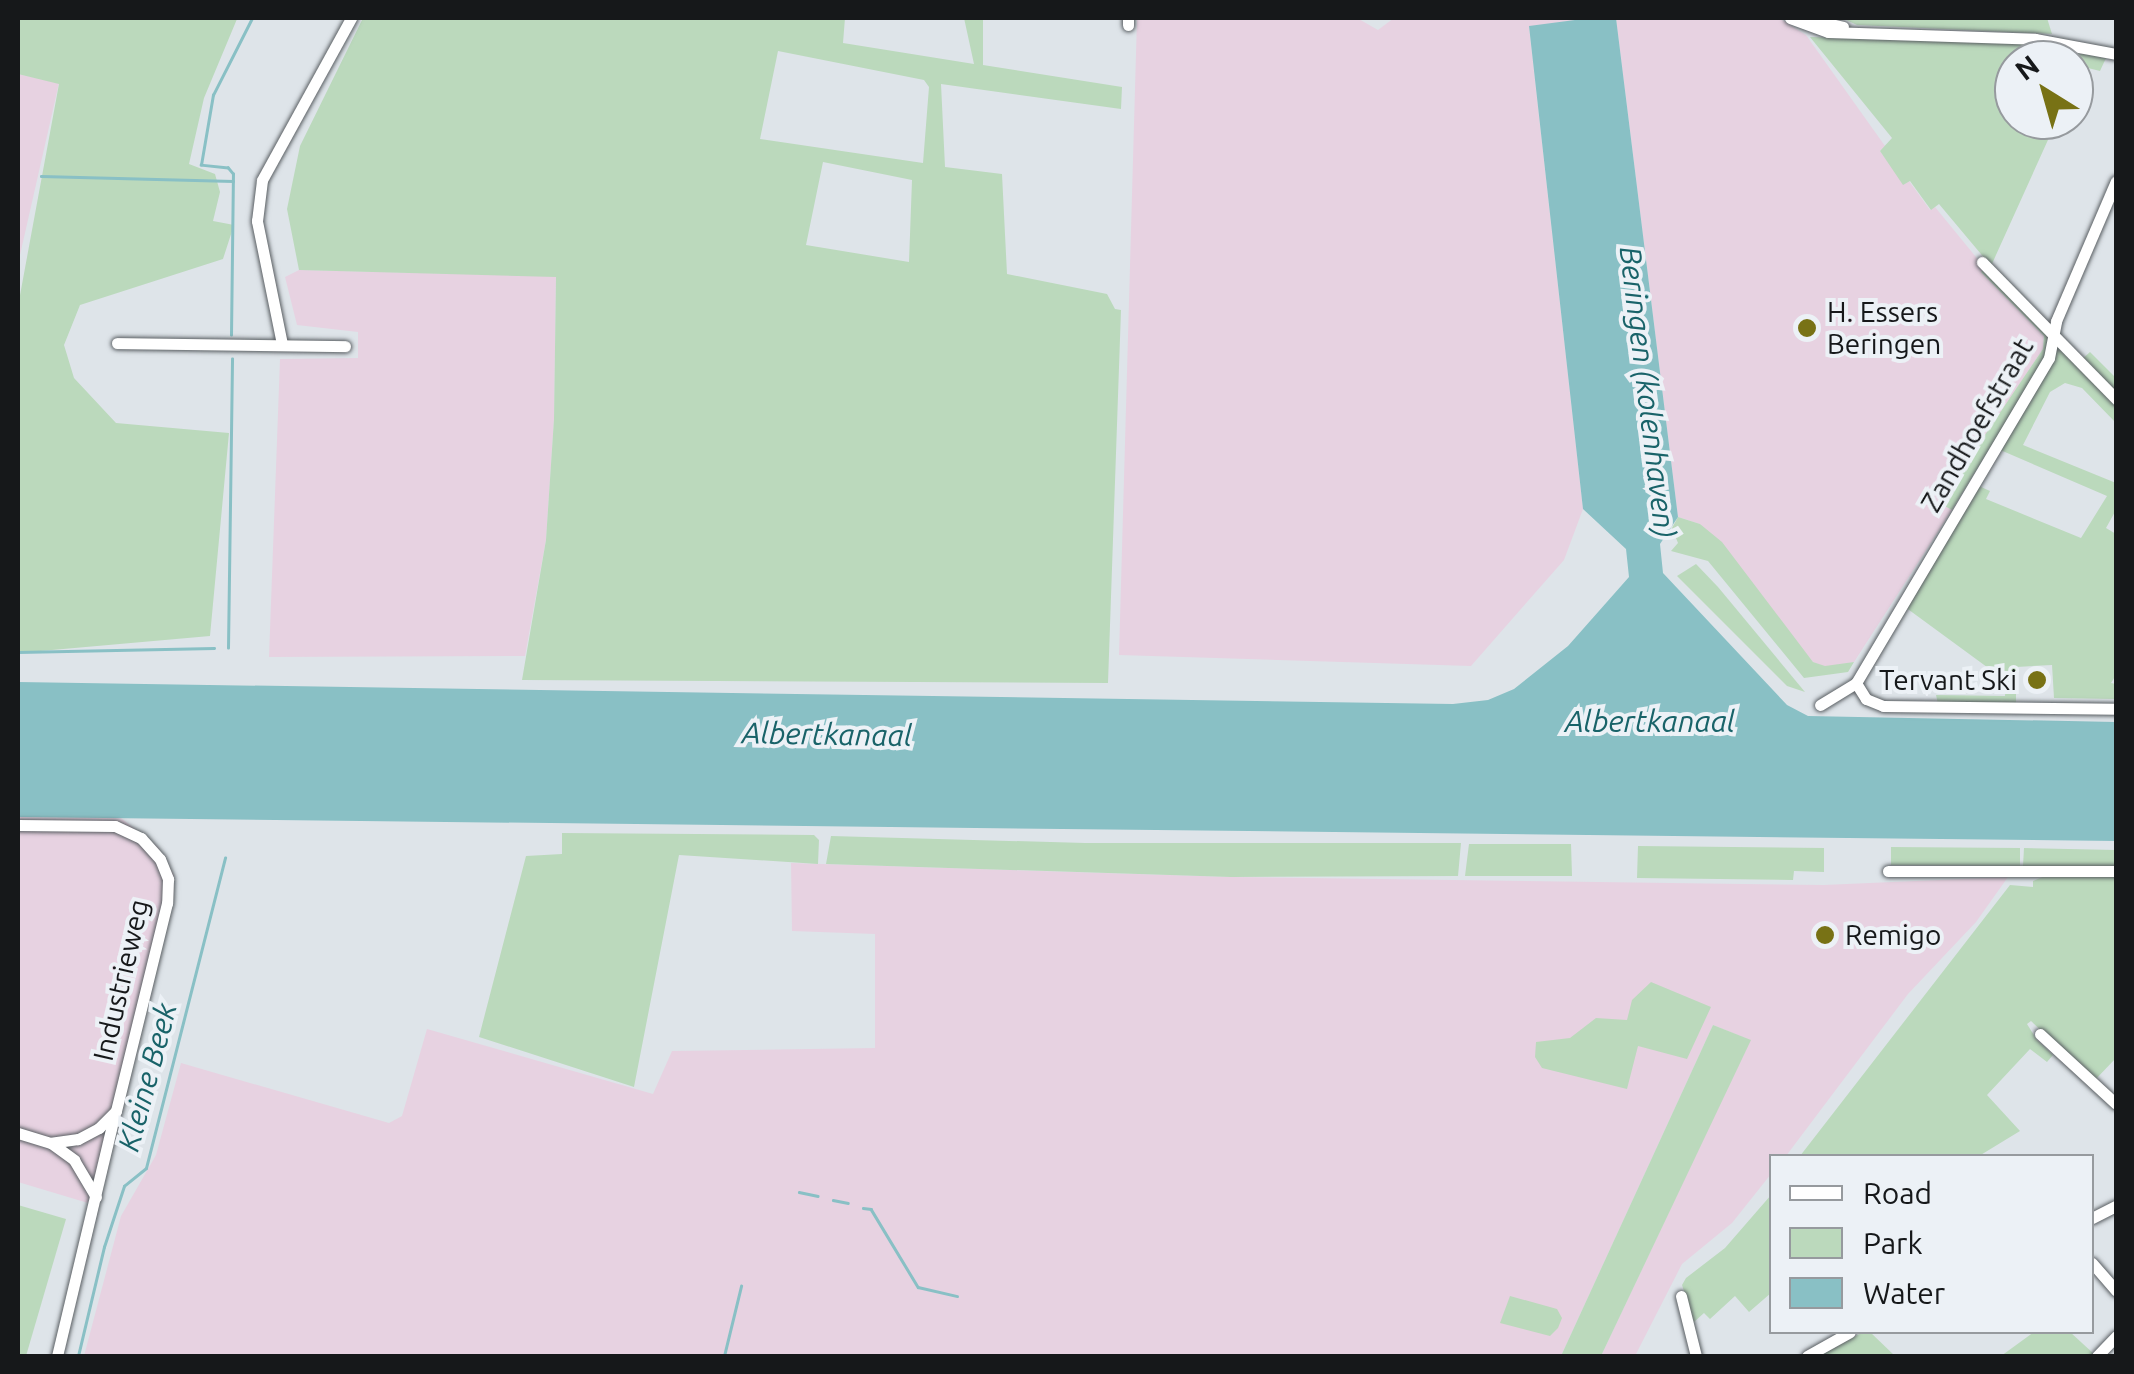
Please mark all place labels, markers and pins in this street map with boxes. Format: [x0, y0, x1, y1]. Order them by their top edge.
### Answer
place label: H. Essers Beringen [1827, 295, 1941, 361]
marker: H. Essers Beringen [1796, 317, 1818, 339]
place label: Tervant Ski [1879, 663, 2017, 697]
marker: Tervant Ski [2026, 669, 2048, 691]
place label: Remigo [1845, 918, 1941, 952]
marker: Remigo [1814, 924, 1836, 946]

